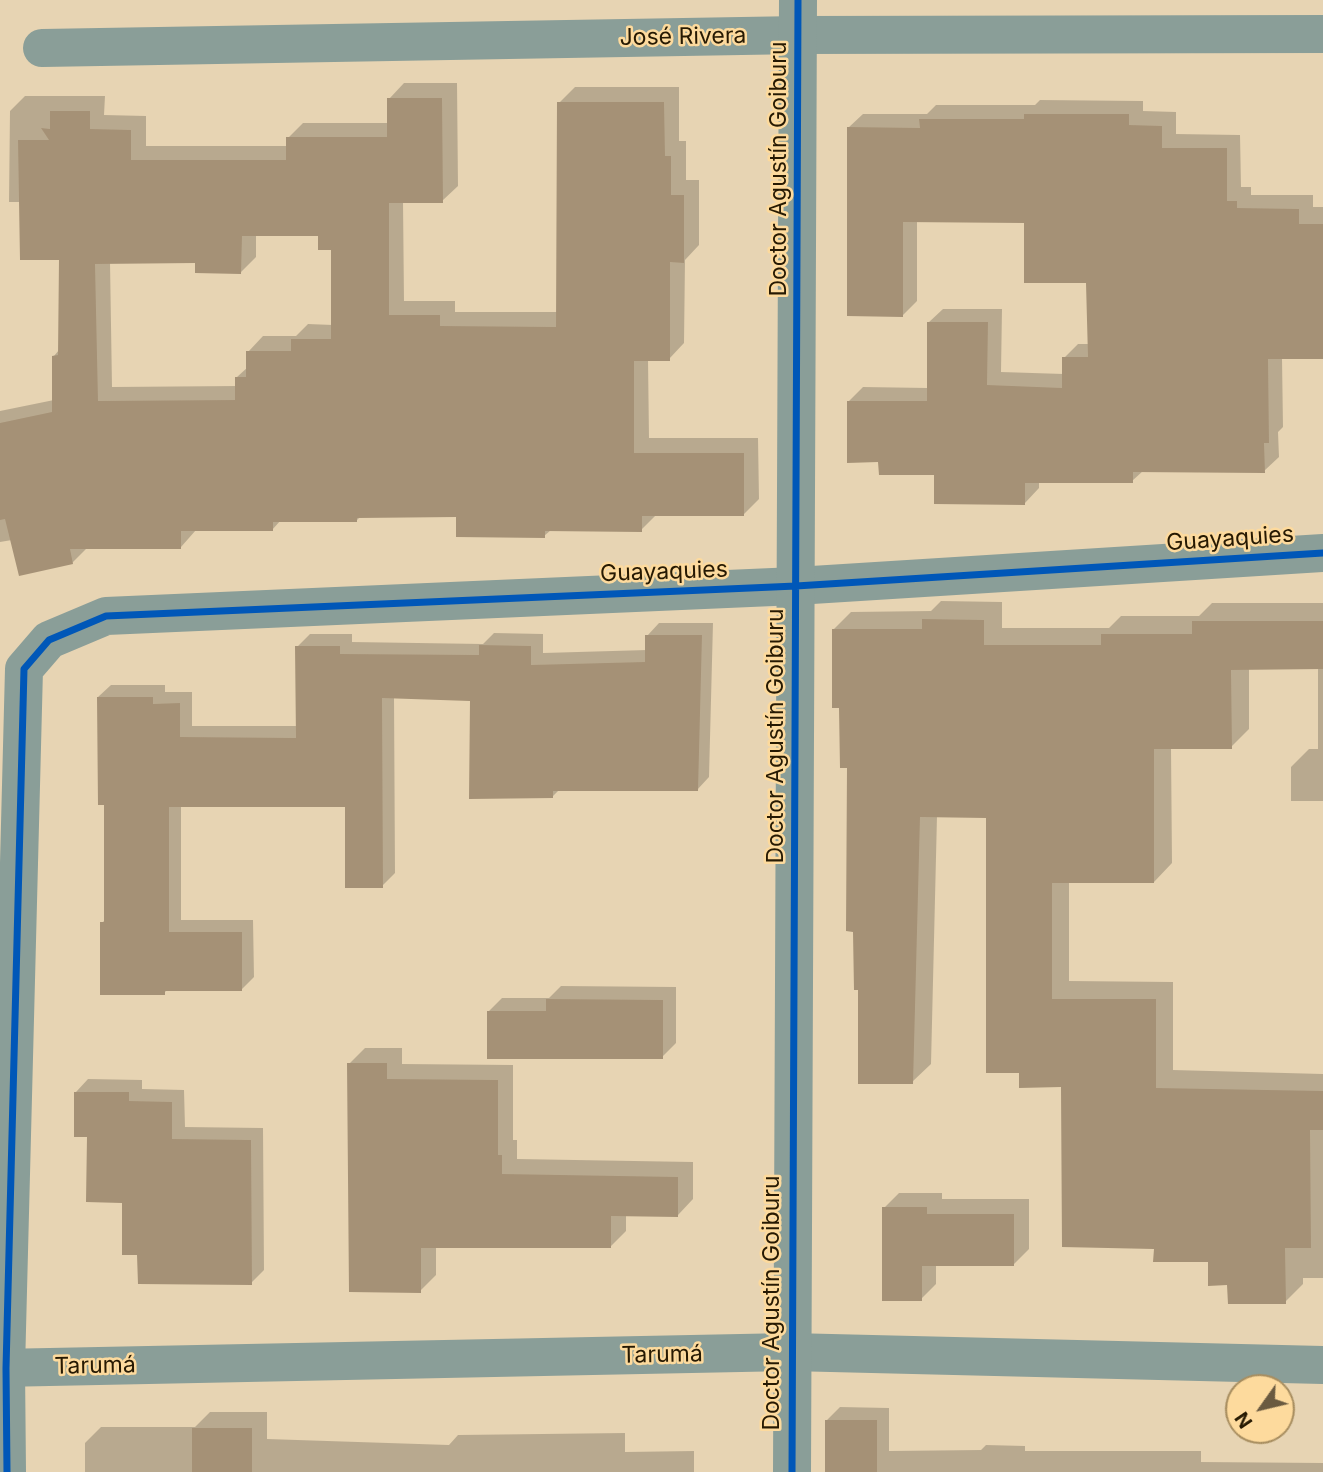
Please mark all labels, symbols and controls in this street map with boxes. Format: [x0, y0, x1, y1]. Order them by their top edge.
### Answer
street label: José Rivera [619, 22, 747, 52]
street label: Doctor Agustín Goiburu [765, 41, 793, 297]
street label: Guayaquies [1165, 521, 1295, 557]
street label: Guayaquies [600, 556, 728, 588]
street label: Doctor Agustín Goiburu [762, 608, 790, 864]
street label: Doctor Agustín Goiburu [758, 1175, 786, 1431]
street label: Tarumá [621, 1340, 703, 1370]
street label: Tarumá [54, 1351, 136, 1381]
north arrow [1225, 1374, 1295, 1444]
text: N [1230, 1407, 1257, 1432]

